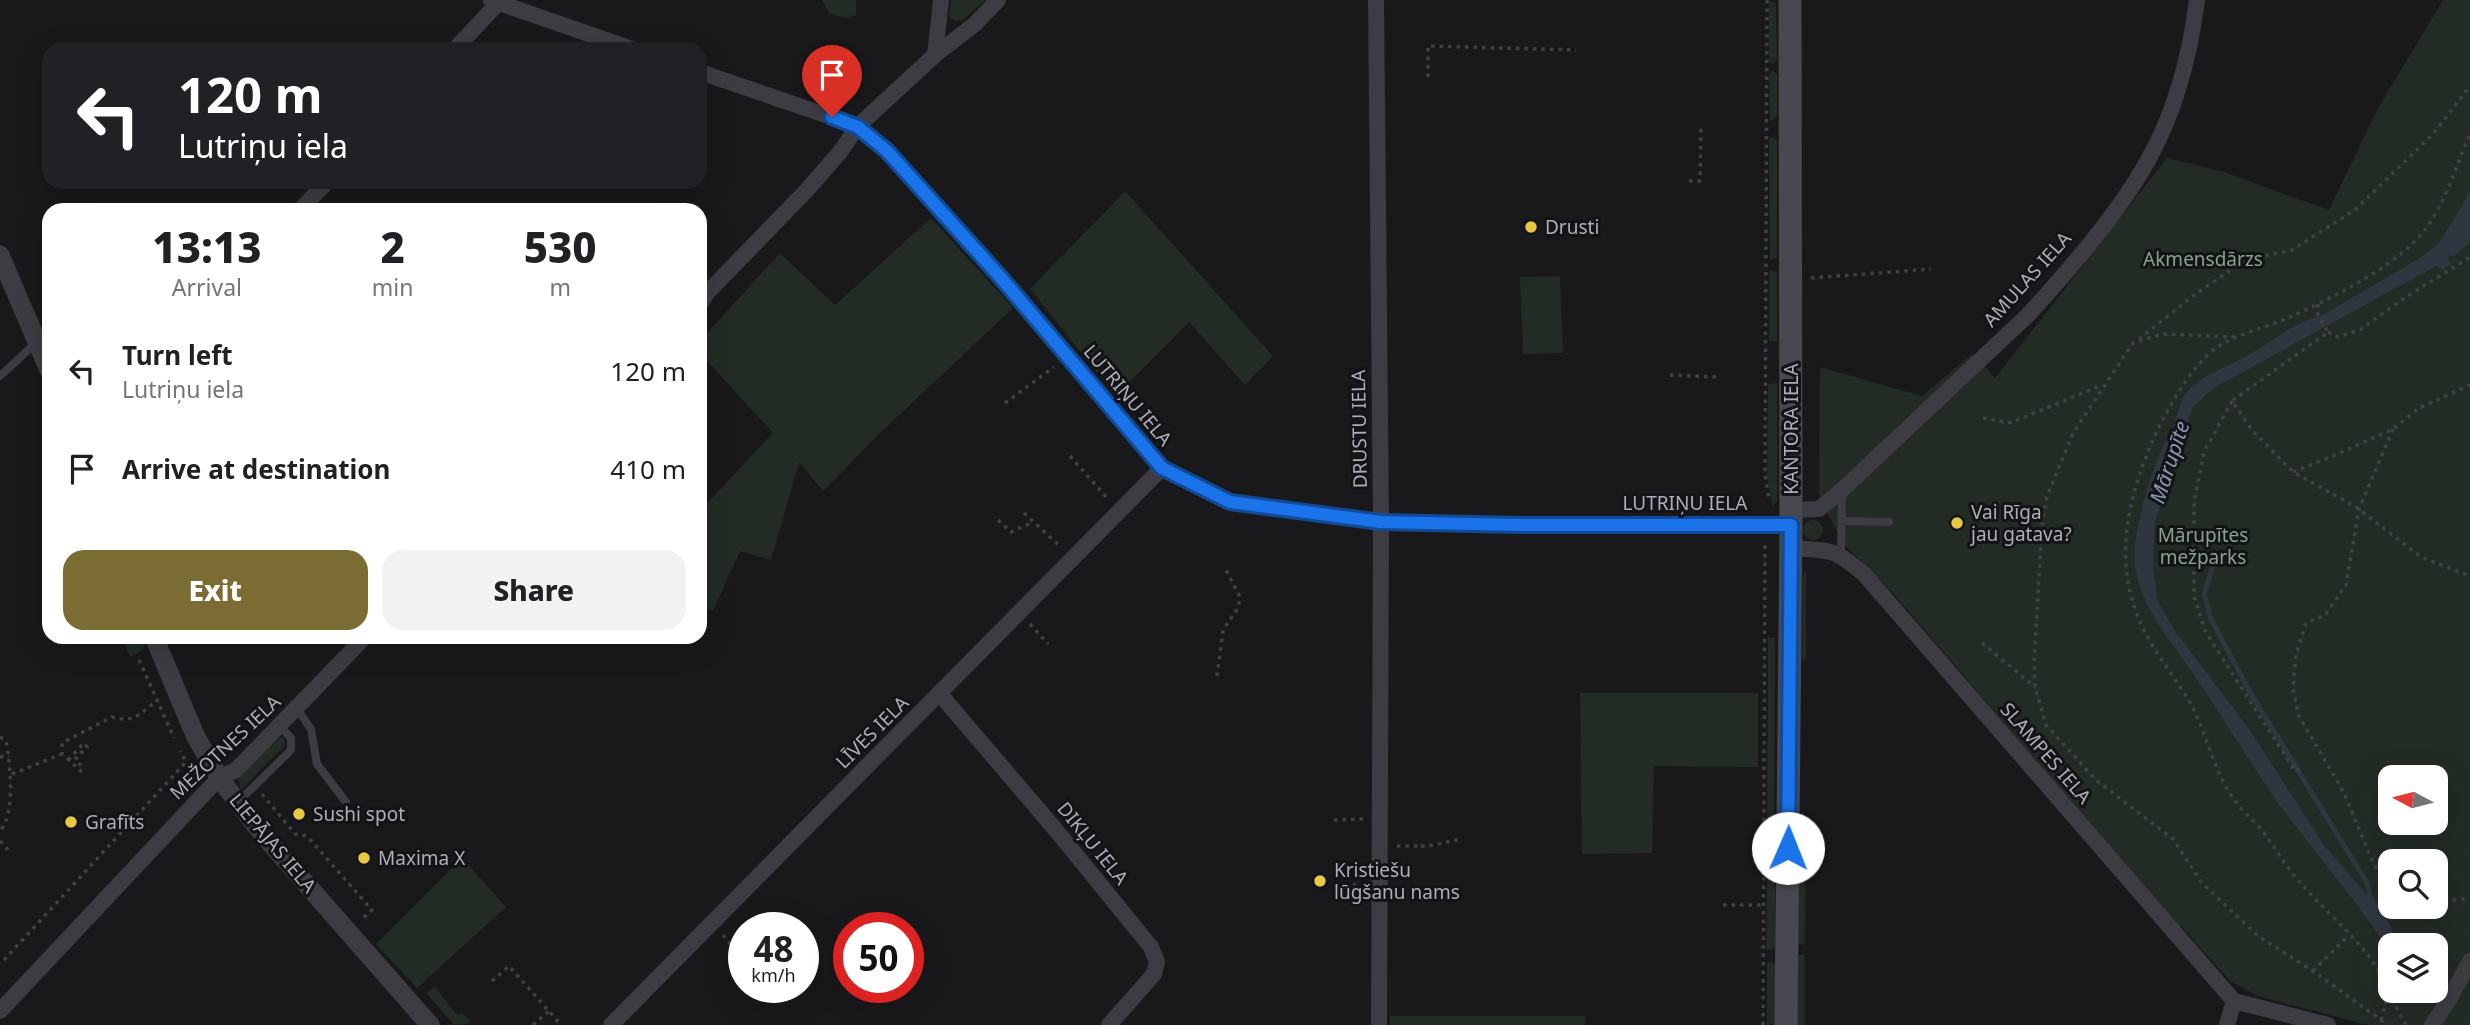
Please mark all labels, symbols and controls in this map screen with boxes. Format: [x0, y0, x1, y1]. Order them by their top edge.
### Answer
pin [802, 45, 862, 117]
icon: arrive [813, 56, 851, 94]
text: 120 m [178, 61, 323, 127]
icon: left [63, 70, 154, 161]
text: Lutriņu iela [178, 124, 348, 167]
place label: Drusti [1545, 214, 1599, 240]
text: 13:13 [152, 218, 261, 275]
text: 2 [380, 218, 405, 275]
text: 530 [524, 218, 597, 275]
marker: Drusti [1523, 219, 1539, 235]
street label: AMULAS IELA [1977, 225, 2077, 332]
park label: Akmensdārzs [2143, 246, 2263, 272]
text: Arrival [172, 271, 242, 303]
text: min [372, 271, 413, 303]
text: m [549, 271, 571, 303]
text: Turn left [122, 337, 233, 373]
street label: LUTRIŅU IELA [1078, 339, 1179, 452]
icon: left [63, 352, 101, 390]
text: 120 m [610, 353, 686, 389]
street label: KANTORA IELA [1778, 362, 1804, 495]
street label: DRUSTU IELA [1345, 369, 1373, 488]
text: Lutriņu iela [122, 373, 244, 405]
water label: Mārupīte [2143, 417, 2195, 507]
icon: arrive [63, 450, 101, 488]
text: Arrive at destination [122, 451, 391, 487]
text: 410 m [610, 451, 686, 487]
street label: LUTRIŅU IELA [1623, 490, 1748, 516]
place label: Vai Rīga jau gatava? [1969, 499, 2072, 547]
marker: Vai Rīga jau gatava? [1949, 515, 1965, 531]
park label: Mārupītes mežparks [2158, 522, 2248, 570]
button: Exit [63, 550, 368, 630]
button: Share [382, 550, 686, 630]
street label: MEŽOTNES IELA [164, 688, 287, 805]
street label: LĪVES IELA [830, 689, 915, 774]
street label: SLAMPES IELA [1995, 697, 2098, 810]
north arrow [2378, 765, 2448, 835]
map controls [2378, 765, 2448, 1003]
street label: LIEPĀJAS IELA [224, 788, 323, 899]
street label: DIKĻU IELA [1051, 796, 1135, 891]
place label: Sushi spot [313, 801, 405, 827]
marker: Sushi spot [291, 806, 307, 822]
place label: Grafīts [85, 809, 144, 835]
position arrow [1751, 811, 1825, 885]
marker: Grafīts [63, 814, 79, 830]
place label: Maxima X [378, 845, 466, 871]
button: search [2378, 849, 2448, 919]
marker: Maxima X [356, 850, 372, 866]
place label: Kristiešu lūgšanu nams [1334, 857, 1460, 905]
marker: Kristiešu lūgšanu nams [1312, 873, 1328, 889]
speed limit sign: 50 [833, 912, 924, 1003]
text: 48 [753, 925, 794, 972]
button: layers [2378, 933, 2448, 1003]
text: km/h [751, 963, 796, 987]

